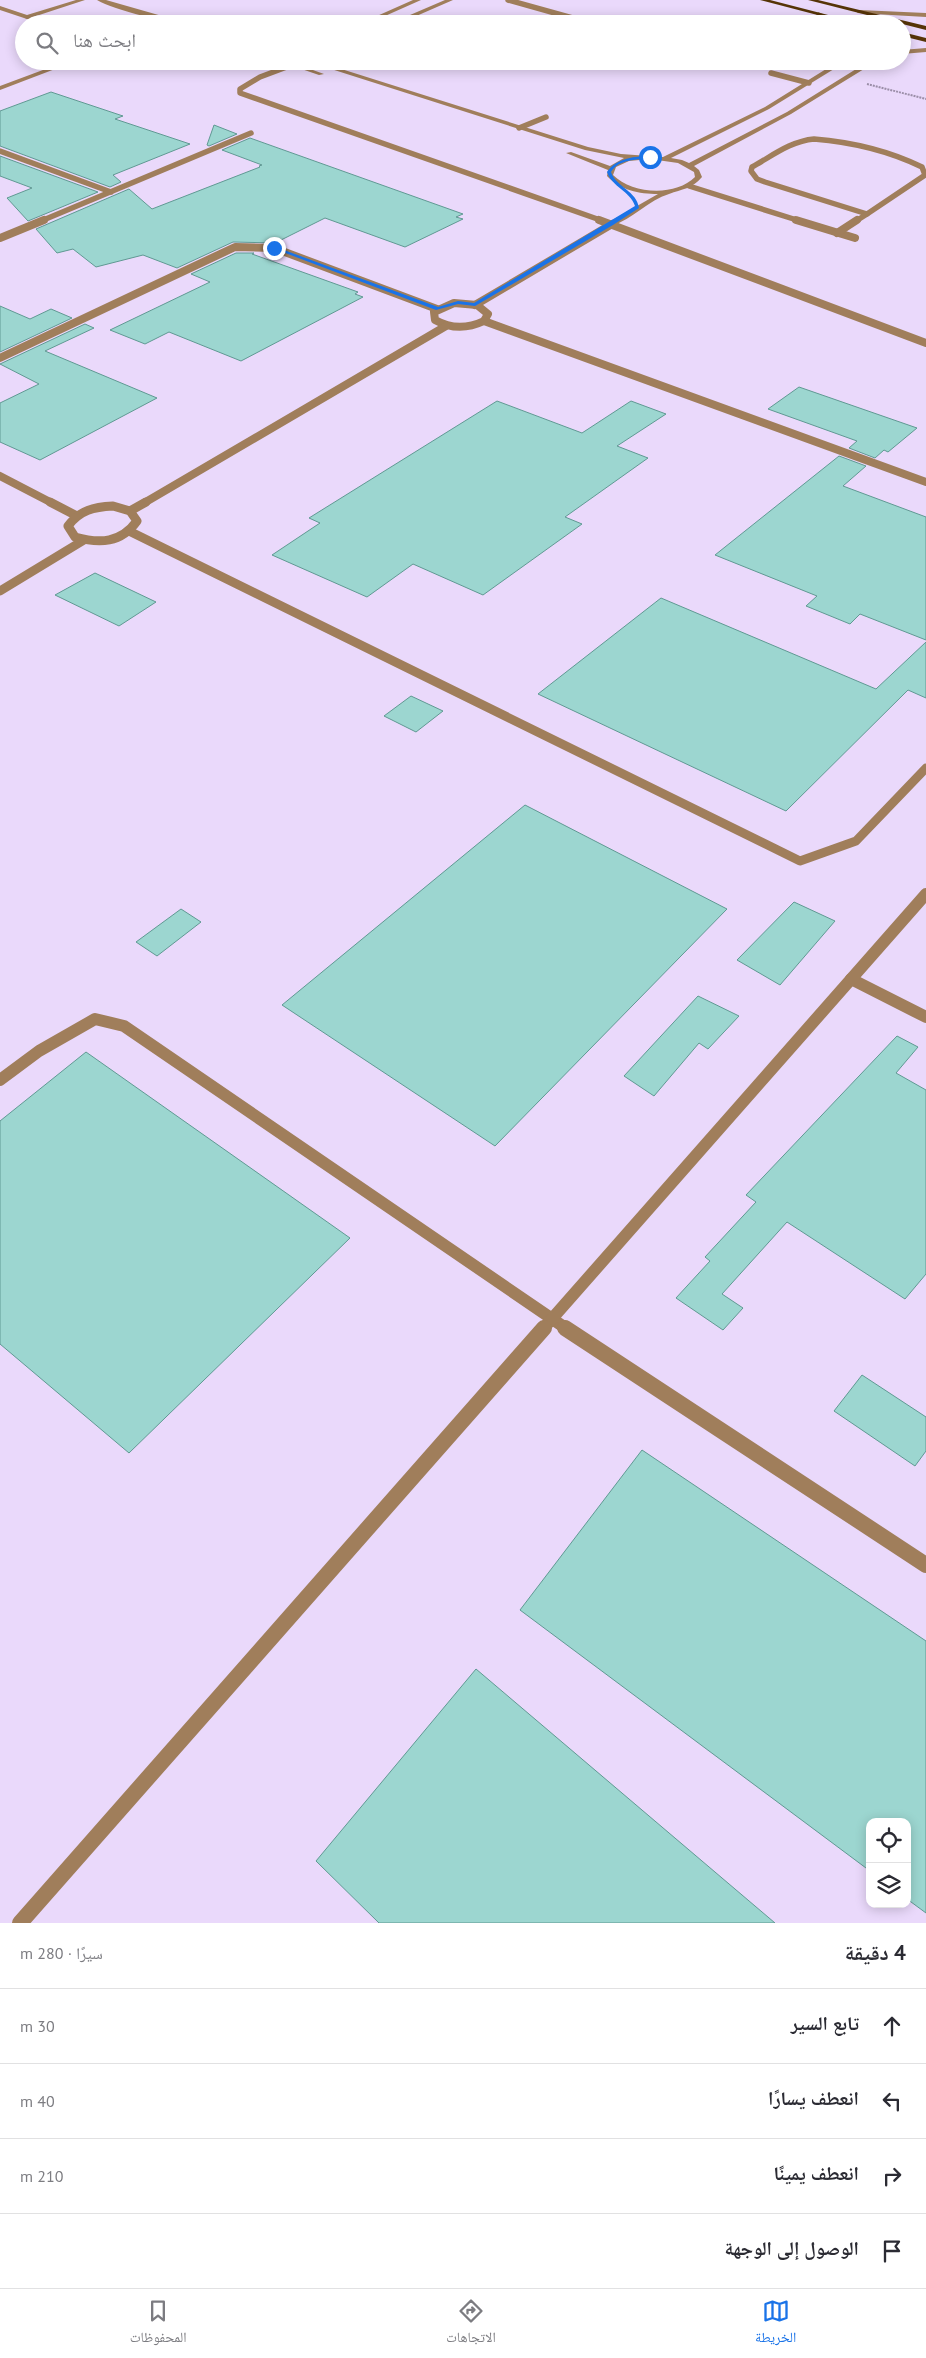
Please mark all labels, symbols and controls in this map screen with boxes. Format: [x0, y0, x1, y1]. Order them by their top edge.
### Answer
search box [15, 15, 911, 70]
text: ابحث هنا [73, 28, 136, 52]
icon: search [33, 29, 61, 57]
route start [639, 146, 662, 169]
route end [263, 237, 286, 260]
map controls [866, 1818, 911, 1908]
button: locate [866, 1818, 911, 1863]
button: layers [866, 1863, 911, 1908]
text: 4 دقيقة [845, 1939, 906, 1966]
text: سيرًا · 280 m [20, 1943, 103, 1963]
text: تابع السير [791, 2011, 859, 2035]
icon: ahead [878, 2012, 906, 2040]
text: 30 m [20, 2016, 55, 2036]
text: انعطف يسارًا [768, 2086, 859, 2110]
icon: left [878, 2087, 906, 2115]
text: 40 m [20, 2091, 55, 2111]
text: انعطف يمينًا [774, 2161, 859, 2185]
icon: right [878, 2162, 906, 2190]
text: 210 m [20, 2166, 63, 2186]
text: الوصول إلى الوجهة [724, 2236, 859, 2260]
icon: arrive [878, 2237, 906, 2265]
tab: المحفوظات [130, 2297, 187, 2351]
tab: الاتجاهات [446, 2297, 496, 2351]
tab: الخريطة [755, 2297, 796, 2351]

